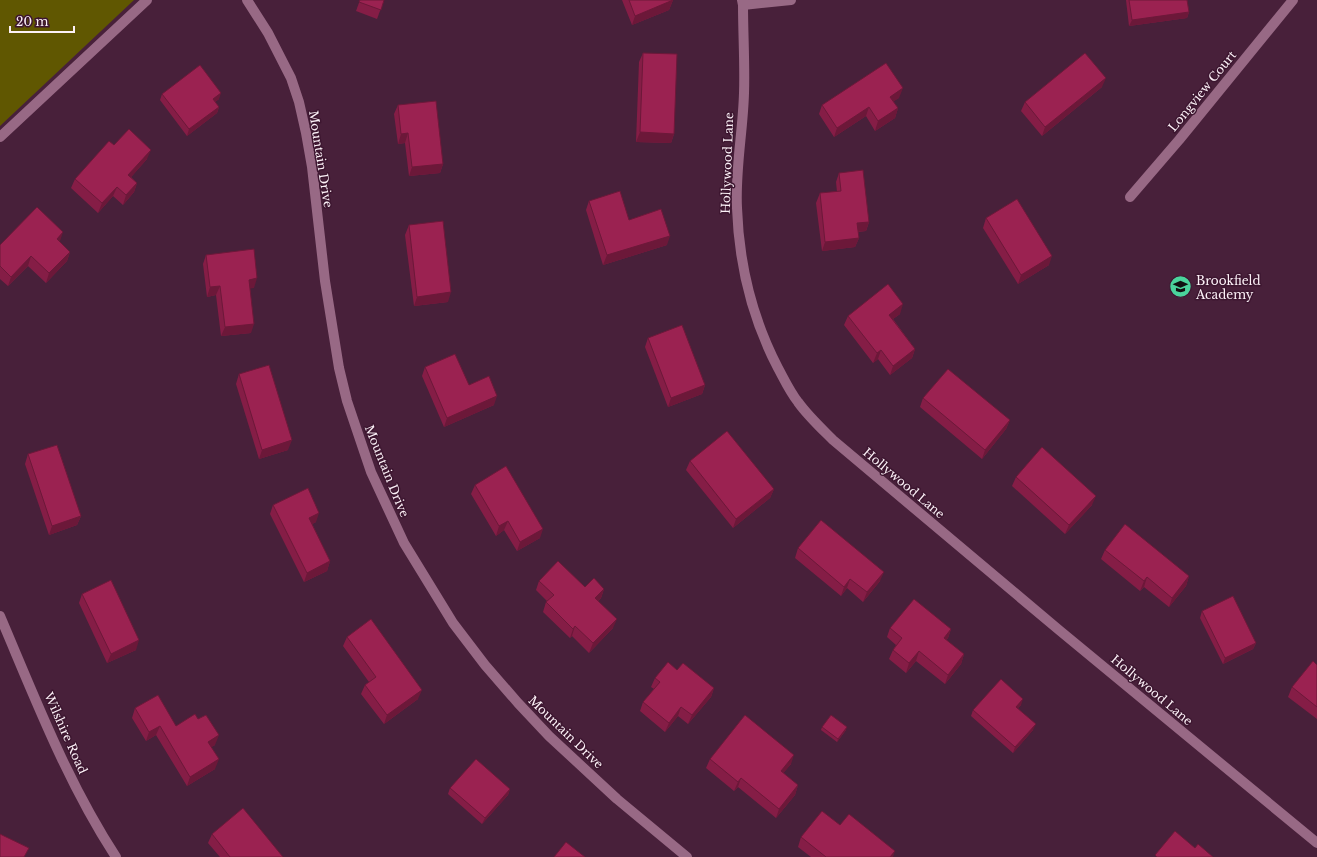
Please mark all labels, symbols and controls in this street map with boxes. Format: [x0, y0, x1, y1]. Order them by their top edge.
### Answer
scale bar [10, 8, 74, 34]
text: 20 m [16, 14, 48, 29]
street label: Longview Court [1165, 47, 1239, 134]
street label: Mountain Drive [306, 109, 336, 209]
street label: Hollywood Lane [718, 112, 736, 214]
place label: Brookfield Academy [1195, 273, 1261, 302]
school or university icon: Brookfield Academy [1167, 274, 1193, 300]
street label: Mountain Drive [362, 423, 412, 519]
street label: Hollywood Lane [860, 445, 948, 522]
street label: Hollywood Lane [1108, 652, 1196, 729]
street label: Wilshire Road [41, 689, 91, 776]
street label: Mountain Drive [525, 692, 607, 772]

